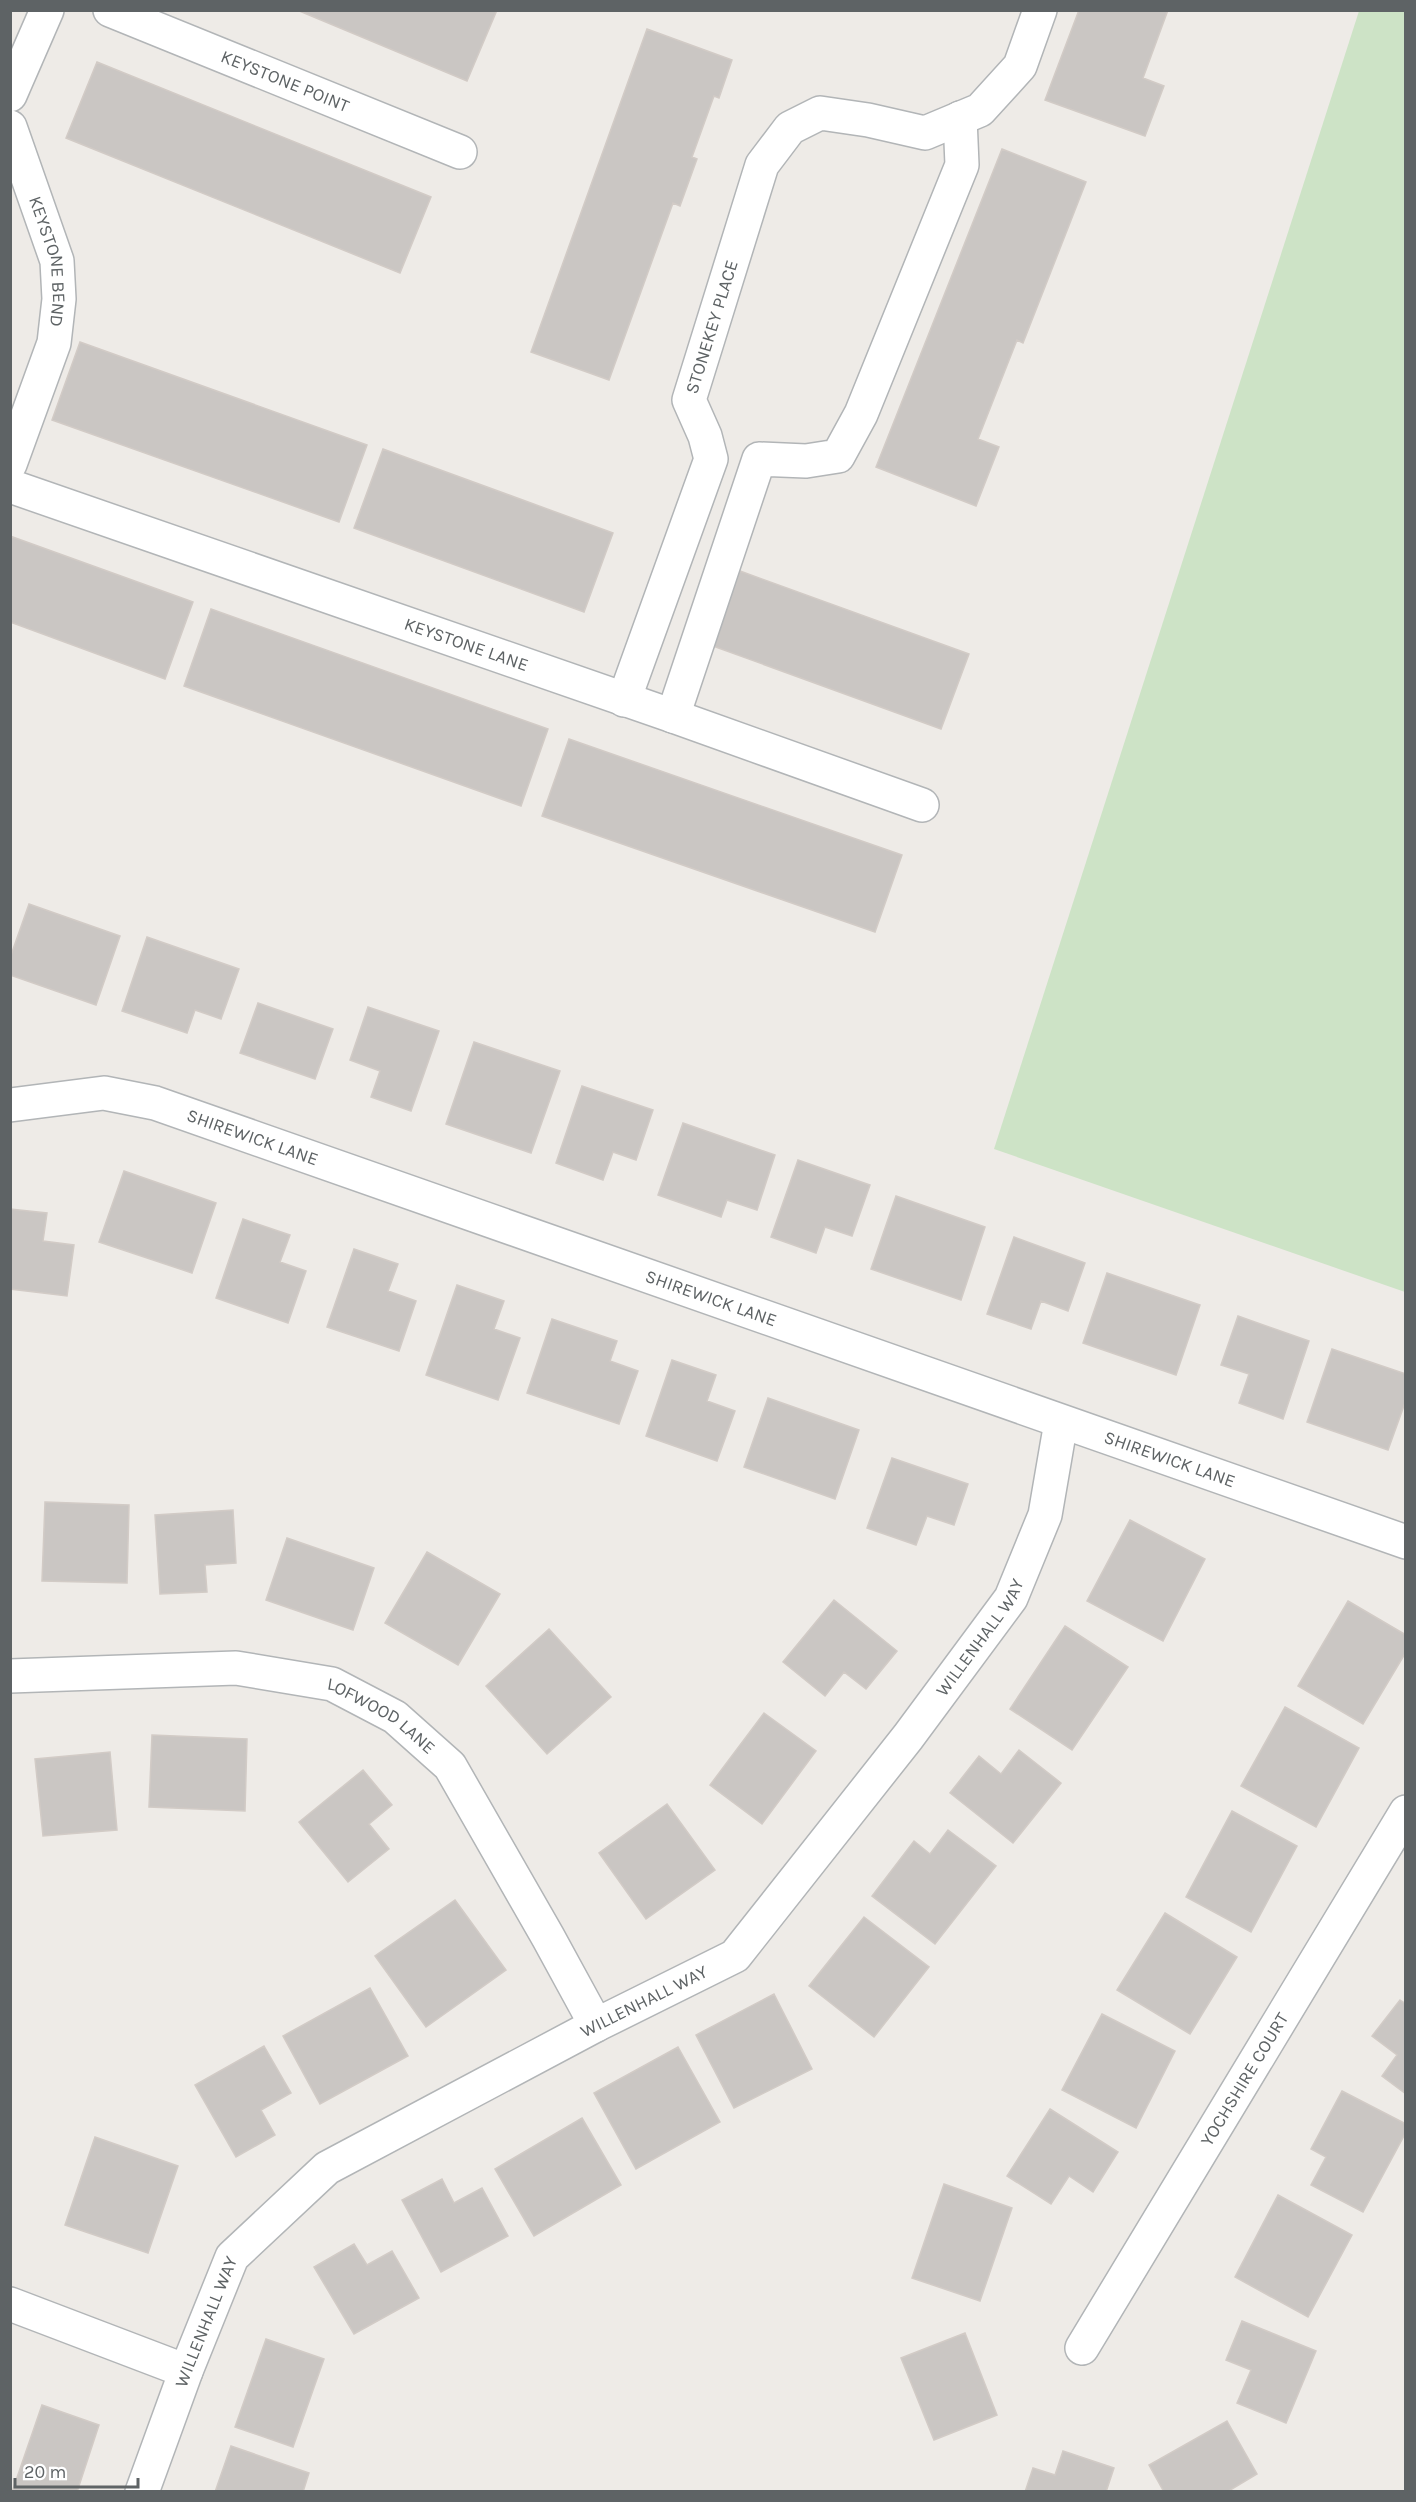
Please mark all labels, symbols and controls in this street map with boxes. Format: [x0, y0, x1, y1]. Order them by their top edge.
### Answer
street label: KEYSTONE POINT [218, 45, 353, 117]
street label: KEYSTONE BEND [24, 193, 70, 328]
street label: STONEKEY PLACE [681, 257, 743, 397]
street label: KEYSTONE LANE [401, 613, 531, 676]
street label: SHIREWICK LANE [184, 1104, 321, 1170]
street label: SHIREWICK LANE [642, 1265, 780, 1331]
street label: SHIREWICK LANE [1101, 1426, 1238, 1492]
street label: WILLENHALL WAY [931, 1575, 1029, 1700]
street label: LOFWOOD LANE [326, 1672, 440, 1759]
street label: WILLENHALL WAY [577, 1960, 711, 2042]
street label: YOCHSHIRE COURT [1196, 2008, 1293, 2150]
street label: WILLENHALL WAY [170, 2253, 242, 2390]
scale bar [15, 2451, 138, 2489]
text: 20 m [24, 2461, 66, 2483]

